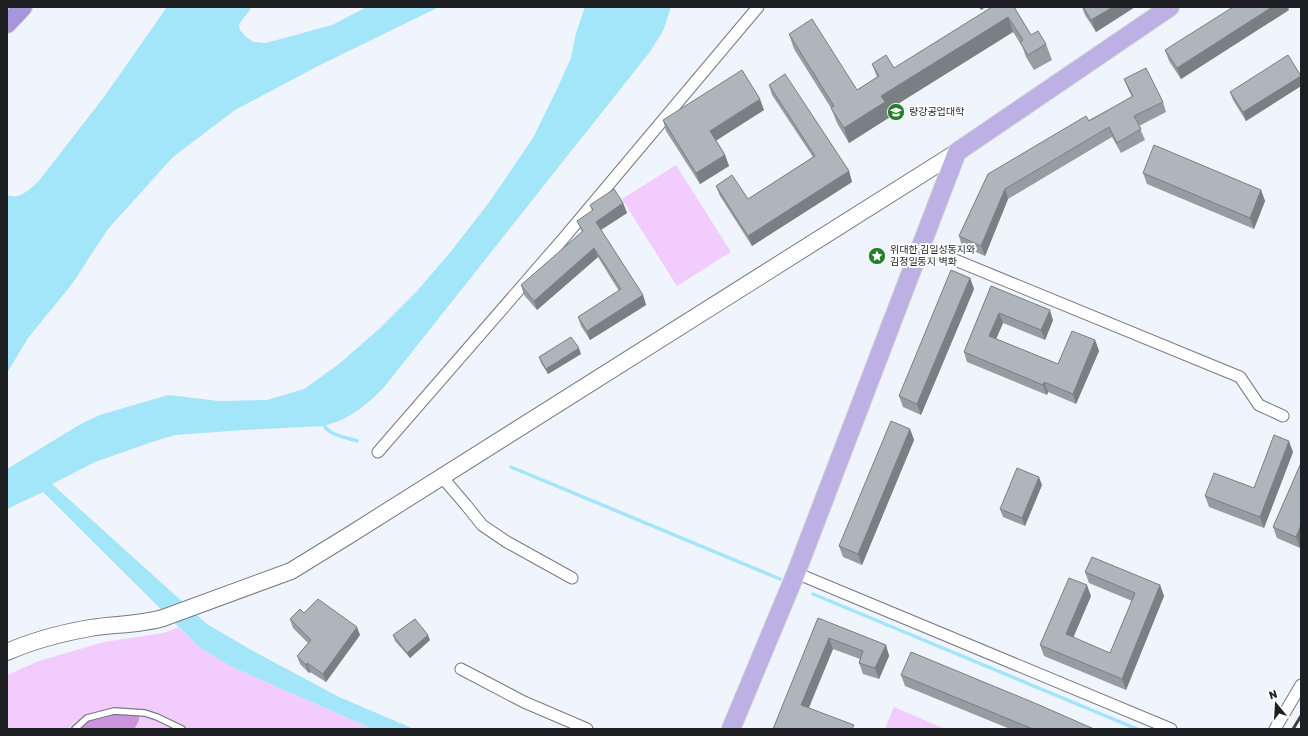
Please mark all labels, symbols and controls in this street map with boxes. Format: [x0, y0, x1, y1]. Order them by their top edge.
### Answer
school or university icon: 량강공업대학 [886, 102, 906, 122]
place label: 량강공업대학 [909, 106, 965, 118]
place label: 위대한 김일성동지와 김정일동지 벽화 [890, 244, 975, 268]
place icon: 위대한 김일성동지와 김정일동지 벽화 [867, 246, 887, 266]
north arrow [1256, 684, 1296, 724]
text: N [1267, 688, 1279, 702]

